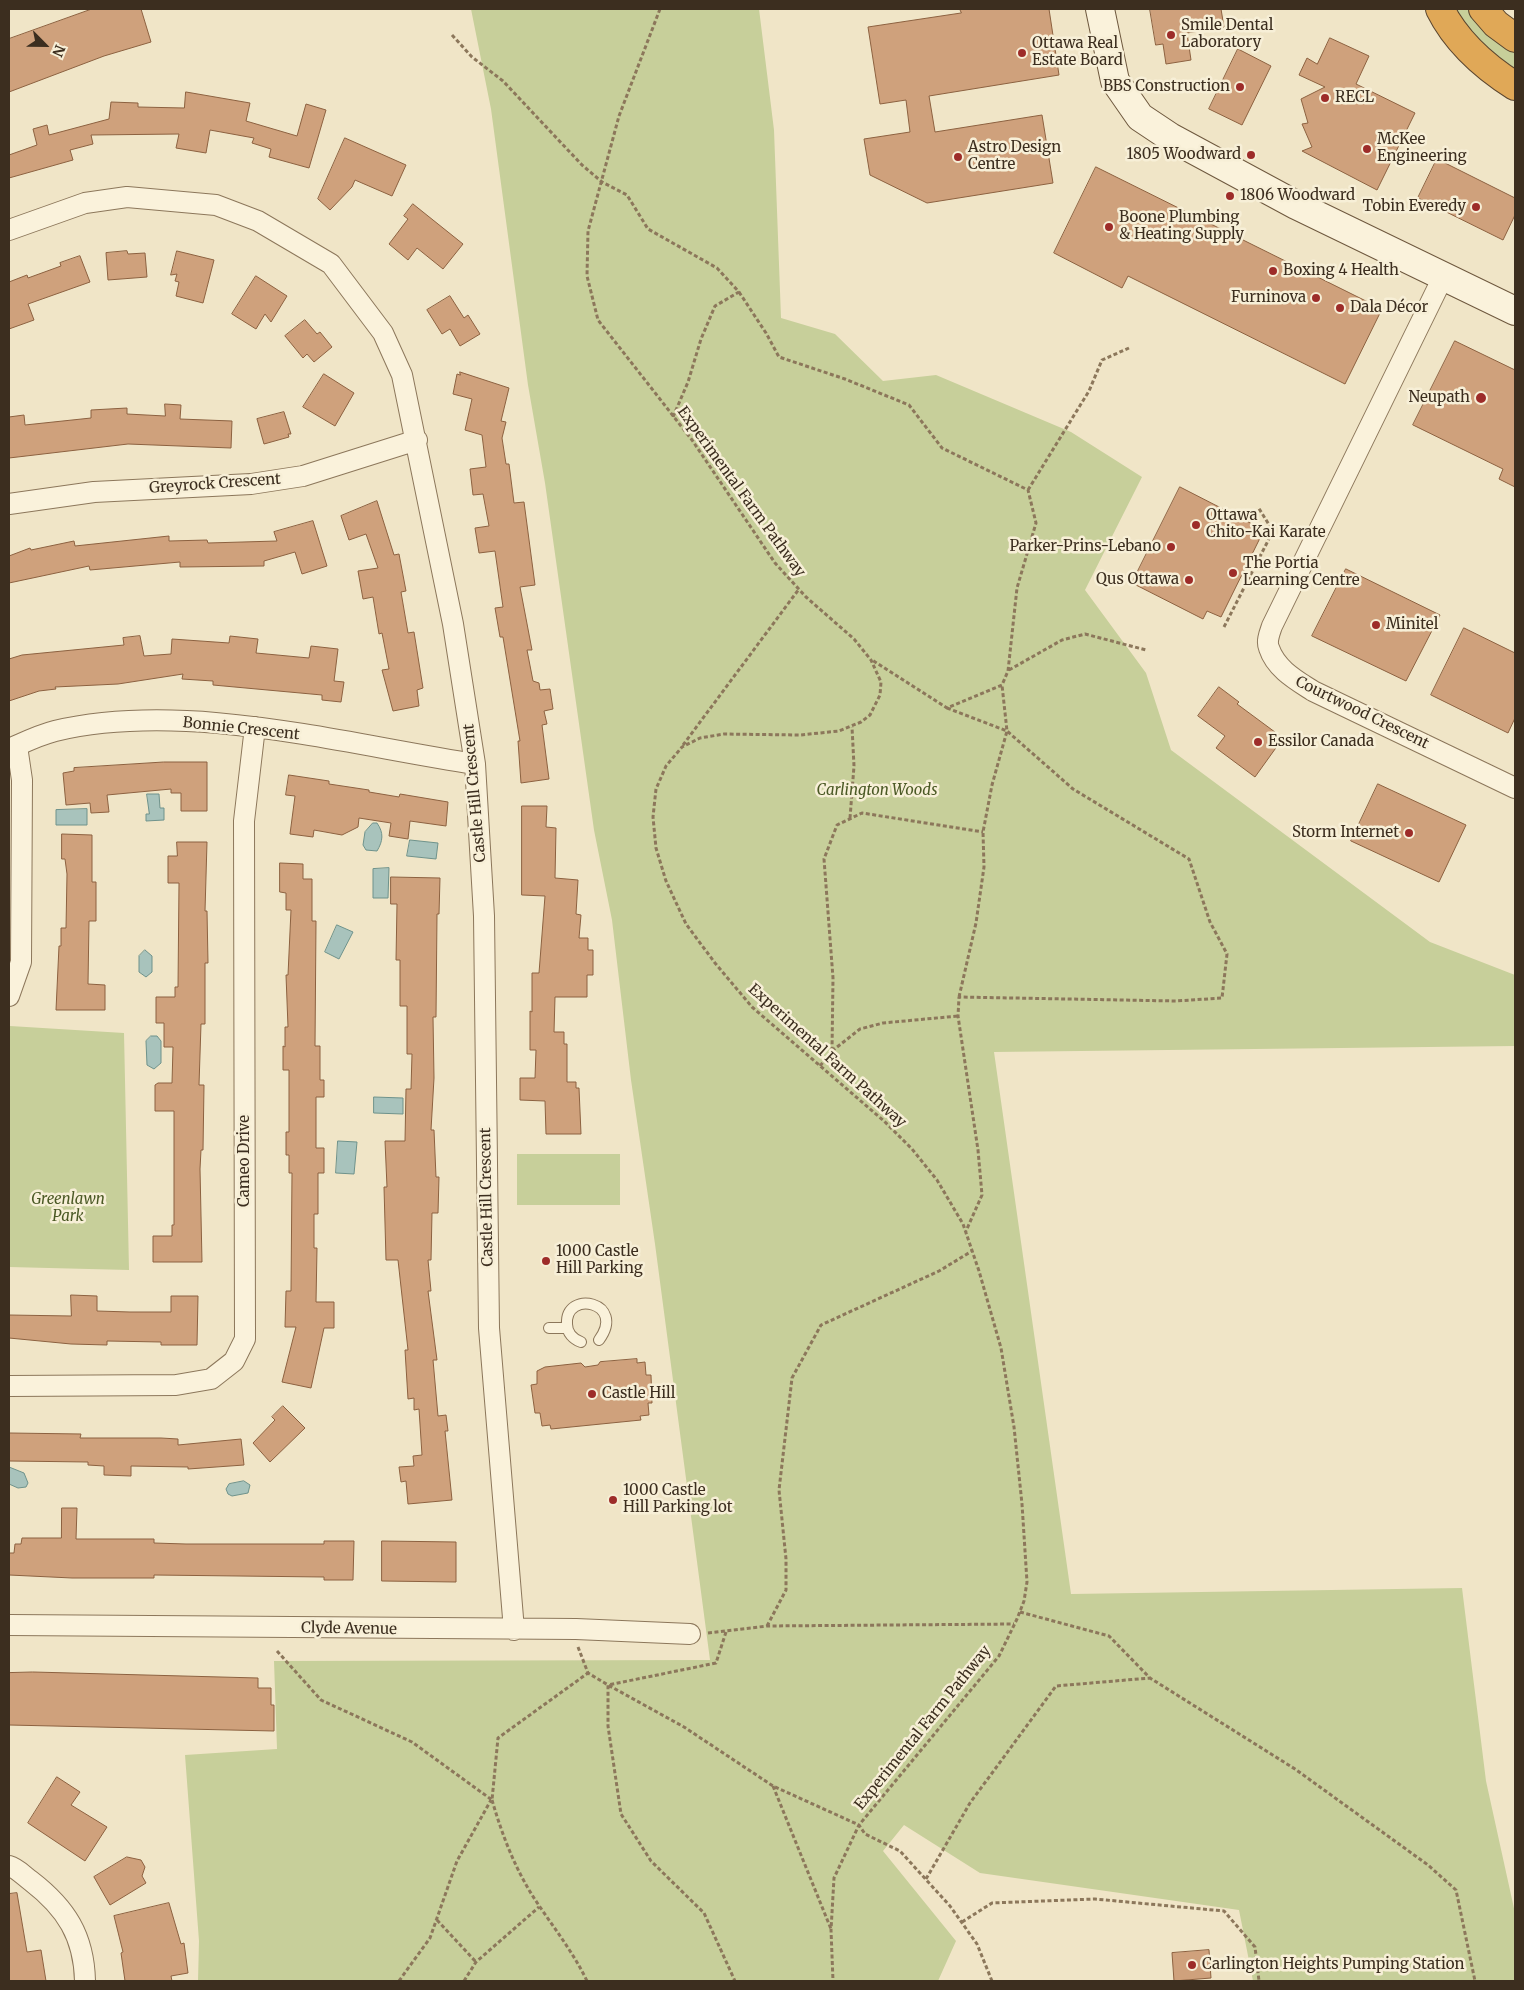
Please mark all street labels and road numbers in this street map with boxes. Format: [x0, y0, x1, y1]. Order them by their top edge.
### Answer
street label: Experimental Farm Pathway [673, 403, 809, 581]
street label: Greyrock Crescent [149, 470, 281, 498]
street label: Courtwood Crescent [1292, 673, 1432, 753]
street label: Bonnie Crescent [182, 714, 300, 744]
street label: Castle Hill Crescent [460, 723, 490, 863]
street label: Experimental Farm Pathway [744, 980, 910, 1132]
street label: Cameo Drive [236, 1115, 254, 1207]
street label: Castle Hill Crescent [477, 1127, 497, 1267]
street label: Clyde Avenue [301, 1619, 397, 1639]
street label: Experimental Farm Pathway [851, 1642, 995, 1814]

